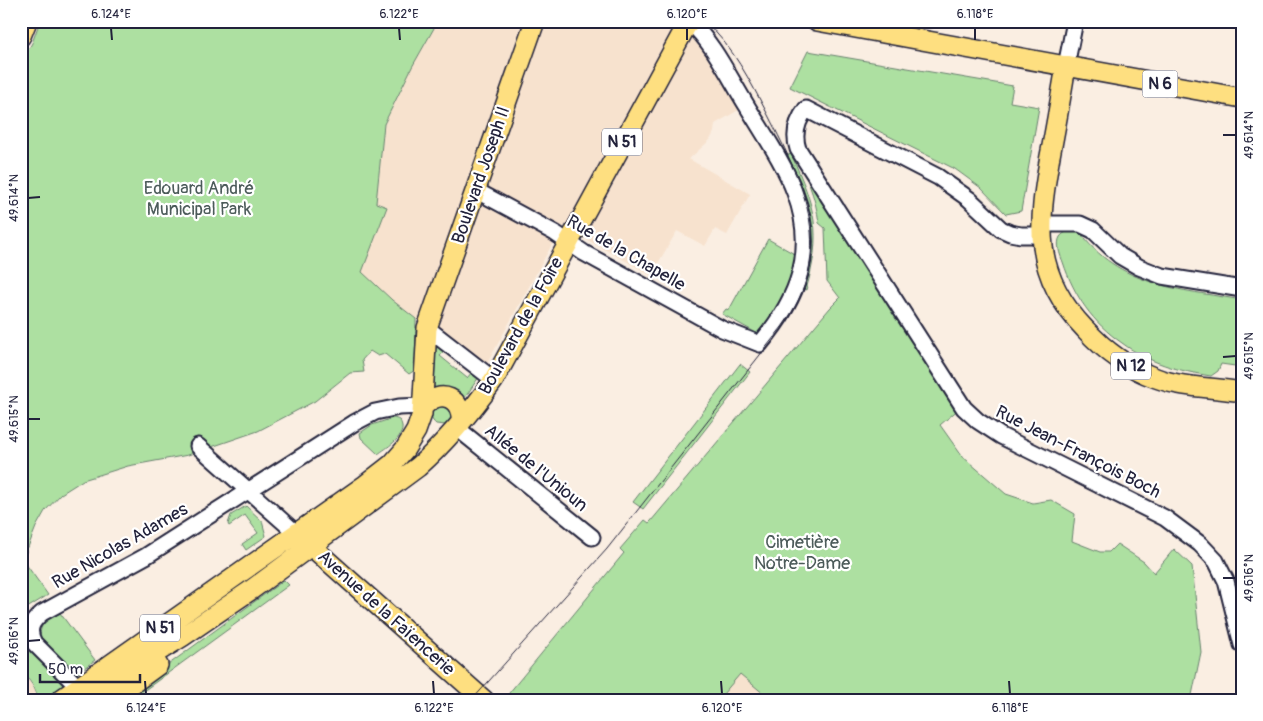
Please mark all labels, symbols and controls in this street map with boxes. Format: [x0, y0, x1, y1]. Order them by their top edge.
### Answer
text: 6.124°E [91, 7, 131, 22]
text: 6.122°E [379, 7, 419, 22]
text: 6.120°E [667, 7, 707, 22]
text: 6.118°E [957, 7, 993, 22]
road number: N 6 [1142, 70, 1178, 98]
street label: Boulevard Joseph II [447, 103, 515, 247]
text: 49.614°N [1242, 111, 1257, 159]
road number: N 51 [602, 128, 642, 156]
text: 49.614°N [7, 174, 22, 222]
park label: Edouard André Municipal Park [144, 177, 254, 221]
street label: Rue de la Chapelle [563, 210, 690, 296]
street label: Boulevard de la Foire [474, 253, 568, 399]
text: 49.615°N [1242, 332, 1257, 380]
road number: N 12 [1111, 352, 1151, 380]
text: 49.615°N [7, 395, 22, 443]
street label: Rue Jean-François Boch [992, 400, 1164, 504]
street label: Allée de l'Unioun [480, 419, 592, 517]
street label: Rue Nicolas Adames [48, 498, 192, 594]
park label: Cimetière Notre-Dame [754, 531, 850, 575]
street label: Avenue de la Faïencerie [313, 545, 459, 681]
text: 49.616°N [1242, 554, 1257, 602]
road number: N 51 [140, 614, 180, 641]
text: 49.616°N [7, 617, 22, 665]
scale bar [40, 651, 140, 683]
text: 50 m [48, 660, 83, 679]
text: 6.124°E [126, 701, 166, 716]
text: 6.122°E [414, 701, 454, 716]
text: 6.120°E [702, 701, 742, 716]
text: 6.118°E [992, 701, 1028, 716]

